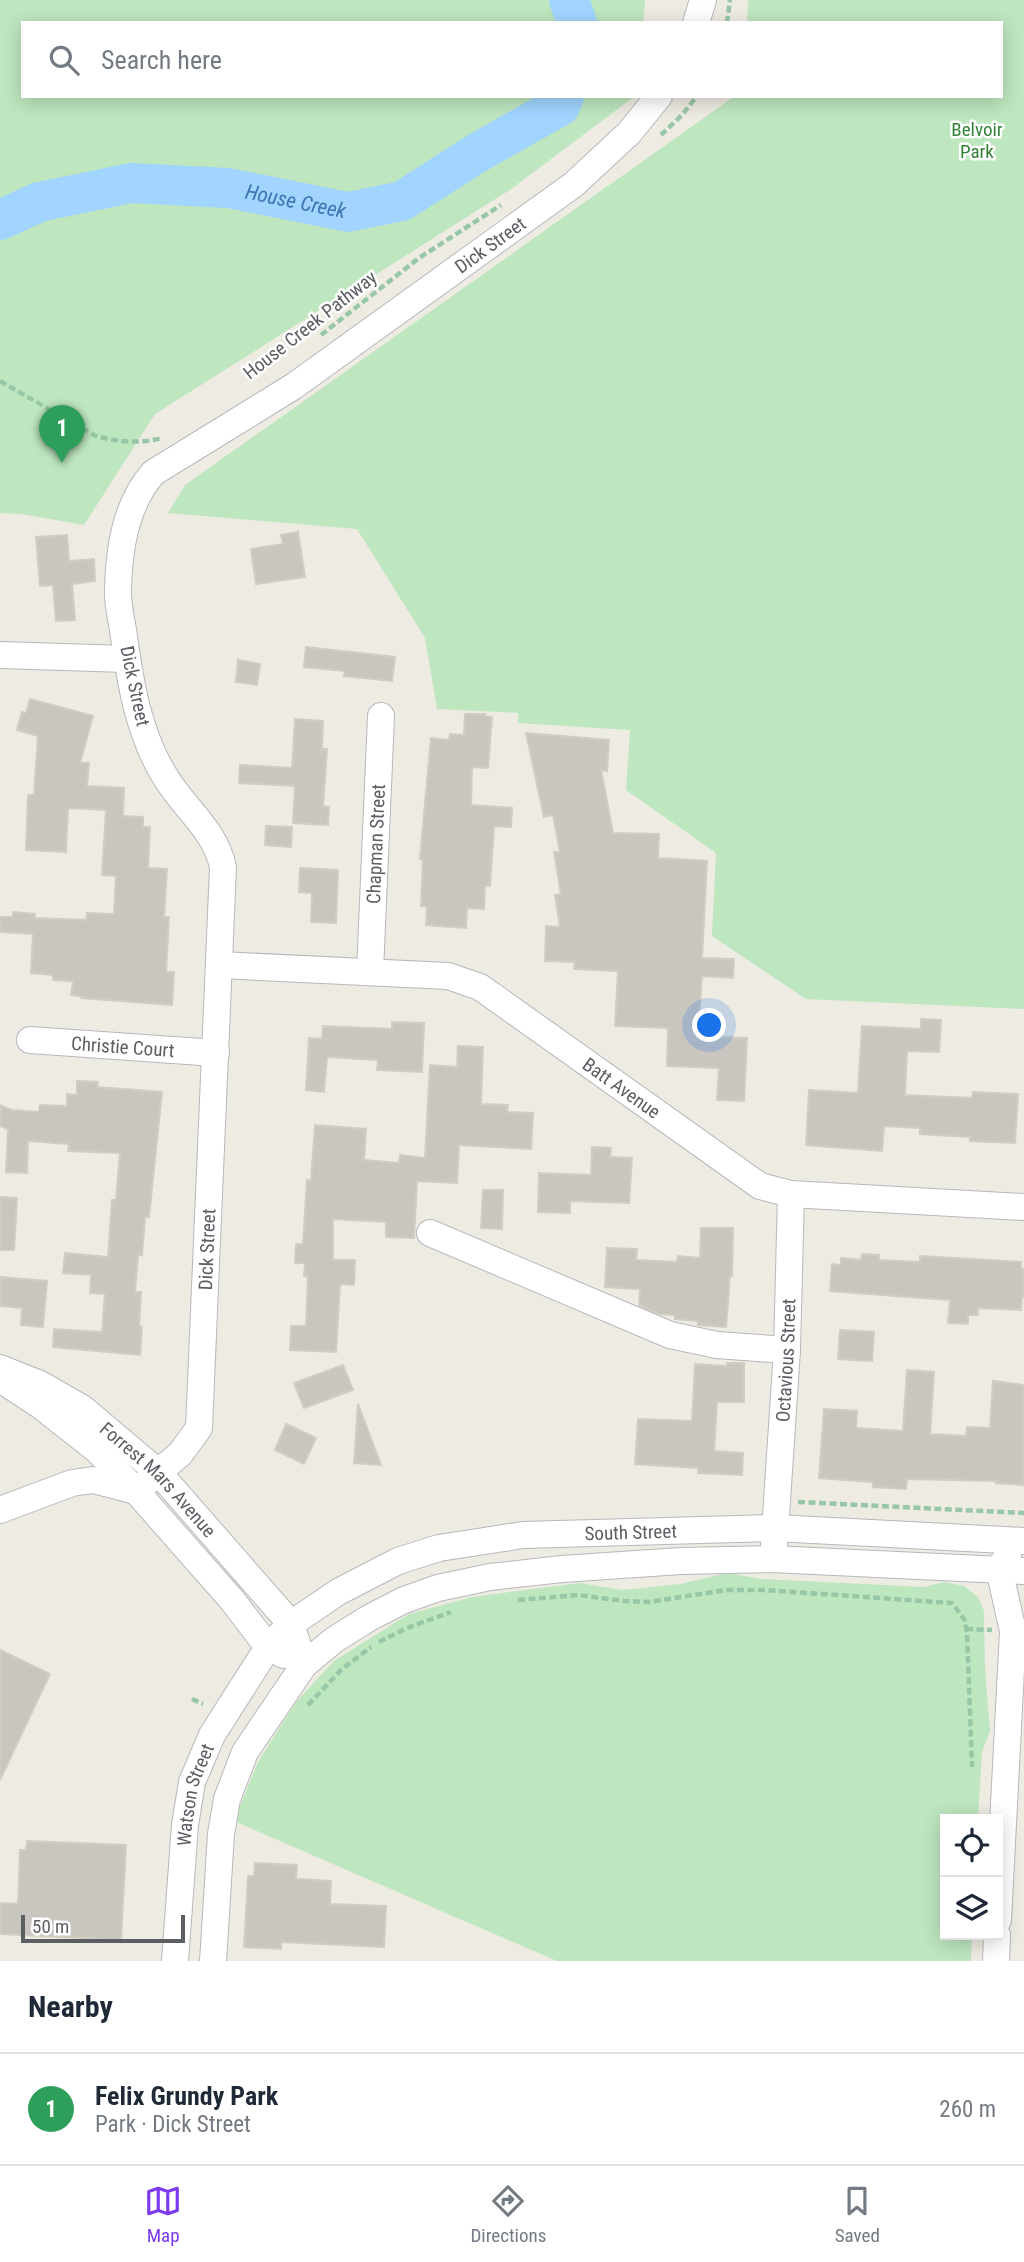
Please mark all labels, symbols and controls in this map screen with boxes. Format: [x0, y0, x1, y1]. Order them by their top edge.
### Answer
search box [21, 21, 1003, 98]
icon: search [45, 41, 83, 79]
text: Search here [101, 45, 222, 75]
park label: Belvoir Park [951, 118, 1003, 163]
water label: House Creek [243, 180, 349, 223]
street label: Dick Street [450, 212, 530, 278]
street label: House Creek Pathway [239, 266, 381, 384]
pin: 1 [39, 405, 85, 463]
street label: Dick Street [115, 644, 155, 728]
street label: Chapman Street [361, 784, 390, 905]
your location [692, 1008, 726, 1042]
street label: Christie Court [70, 1031, 175, 1062]
street label: Batt Avenue [578, 1052, 665, 1123]
street label: Dick Street [193, 1208, 220, 1291]
street label: Octavious Street [771, 1298, 800, 1423]
street label: Forrest Mars Avenue [95, 1417, 221, 1542]
street label: South Street [584, 1519, 677, 1545]
street label: Watson Street [172, 1740, 219, 1847]
map controls [940, 1814, 1003, 1940]
button: locate [940, 1814, 1003, 1877]
button: layers [940, 1877, 1003, 1940]
scale bar [21, 1912, 186, 1944]
text: 50 m [32, 1915, 69, 1938]
text: Nearby [28, 1989, 113, 2024]
text: Felix Grundy Park [95, 2081, 278, 2111]
text: 1 [45, 2096, 57, 2123]
text: 260 m [939, 2096, 996, 2123]
text: Park · Dick Street [95, 2111, 251, 2138]
tab: Map [144, 2182, 182, 2247]
tab: Directions [470, 2182, 546, 2247]
tab: Saved [835, 2182, 880, 2247]

